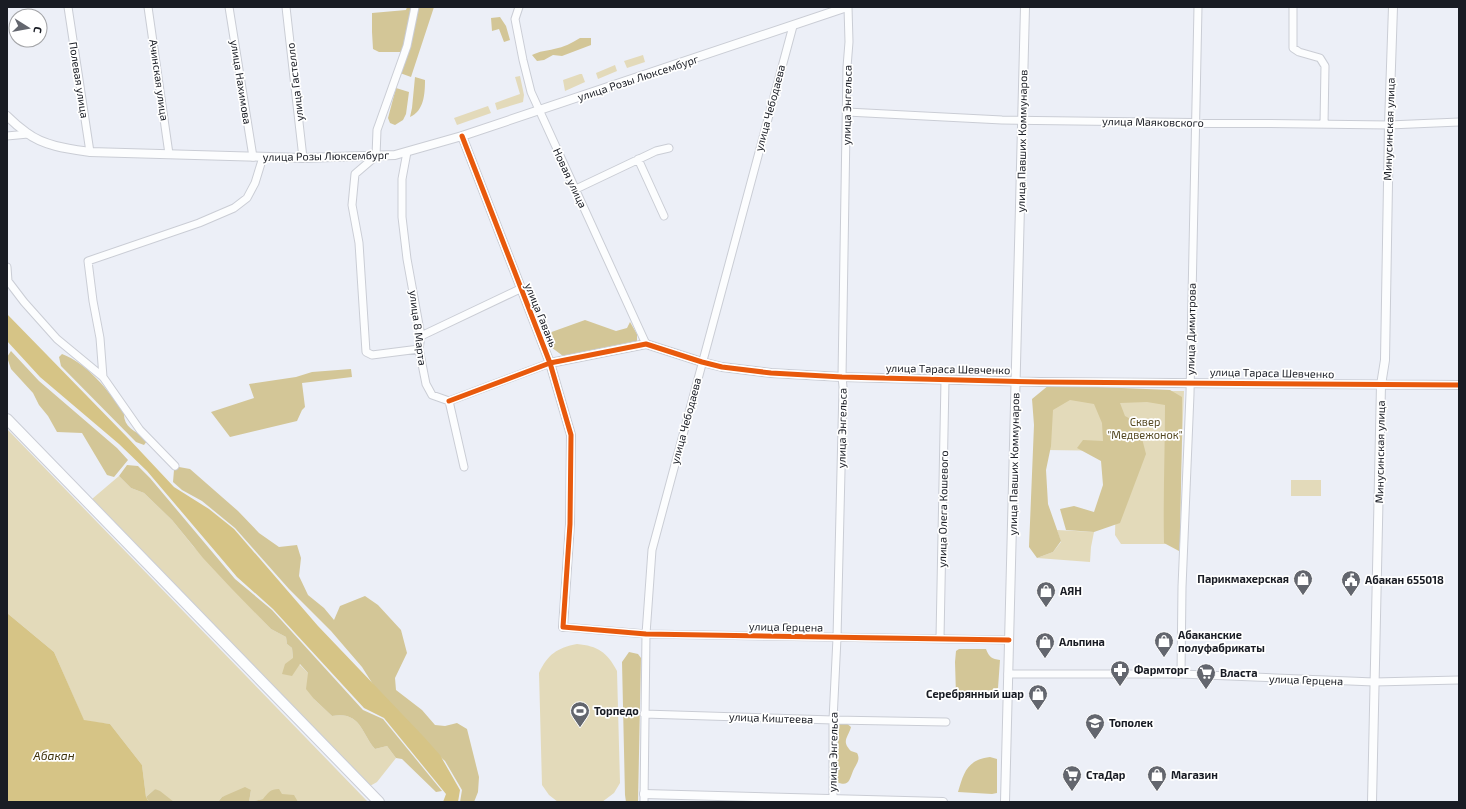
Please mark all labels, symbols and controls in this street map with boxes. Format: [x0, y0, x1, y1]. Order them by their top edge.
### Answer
north arrow [8, 8, 48, 48]
text: С [31, 26, 45, 35]
street label: Ачинская улица [146, 38, 172, 122]
street label: улица Нахимова [227, 39, 255, 125]
street label: Полевая улица [66, 41, 92, 119]
street label: улица Гастелло [283, 42, 307, 122]
street label: улица Розы Люксембург [576, 52, 700, 104]
street label: улица Чебодаева [752, 63, 788, 153]
street label: улица Энгельса [839, 65, 855, 145]
street label: улица Павших Коммунаров [1014, 70, 1030, 212]
street label: Минусинская улица [1380, 77, 1398, 181]
street label: улица Маяковского [1102, 114, 1204, 130]
street label: Новая улица [550, 146, 590, 210]
street label: улица Розы Люксембург [263, 148, 389, 164]
street label: улица Гавань [522, 281, 560, 349]
street label: улица Димитрова [1183, 283, 1199, 375]
street label: улица 8 Марта [406, 289, 430, 367]
street label: улица Тараса Шевченко [886, 361, 1010, 377]
street label: улица Тараса Шевченко [1210, 365, 1334, 381]
street label: улица Чебодаева [668, 376, 704, 466]
street label: улица Энгельса [834, 388, 850, 468]
street label: улица Павших Коммунаров [1006, 393, 1022, 535]
street label: Минусинская улица [1372, 400, 1388, 504]
park label: Сквер "Медвежонок" [1107, 415, 1183, 441]
street label: улица Олега Кошевого [935, 450, 951, 568]
shop icon: Парикмахерская [1292, 568, 1314, 596]
public building icon: Абакан 655018 [1340, 569, 1362, 597]
place label: Парикмахерская [1197, 572, 1289, 585]
place label: Абакан 655018 [1365, 573, 1444, 586]
shop icon: АЯН [1035, 580, 1057, 608]
place label: АЯН [1060, 584, 1082, 597]
street label: улица Герцена [749, 619, 823, 635]
place label: Абаканские полуфабрикаты [1178, 628, 1265, 654]
shop icon: Абаканские полуфабрикаты [1153, 630, 1175, 658]
shop icon: Альпина [1034, 631, 1056, 659]
place label: Альпина [1059, 635, 1105, 648]
pharmacy icon: Фармторг [1109, 659, 1131, 687]
supermarket icon: Власта [1195, 662, 1217, 690]
place label: Фармторг [1134, 663, 1189, 676]
place label: Власта [1220, 666, 1257, 679]
street label: улица Герцена [1269, 672, 1343, 688]
shop icon: Серебрянный шар [1027, 683, 1049, 711]
place label: Серебрянный шар [926, 687, 1024, 700]
sports icon: Торпедо [569, 700, 591, 728]
place label: Торпедо [594, 704, 639, 717]
street label: улица Киштеева [729, 710, 813, 726]
street label: улица Энгельса [825, 712, 841, 792]
school or university icon: Тополек [1084, 712, 1106, 740]
place label: Тополек [1109, 716, 1153, 729]
water label: Абакан [32, 748, 75, 762]
supermarket icon: СтаДар [1061, 764, 1083, 792]
shop icon: Магазин [1146, 764, 1168, 792]
place label: СтаДар [1086, 768, 1126, 781]
place label: Магазин [1171, 768, 1218, 781]

